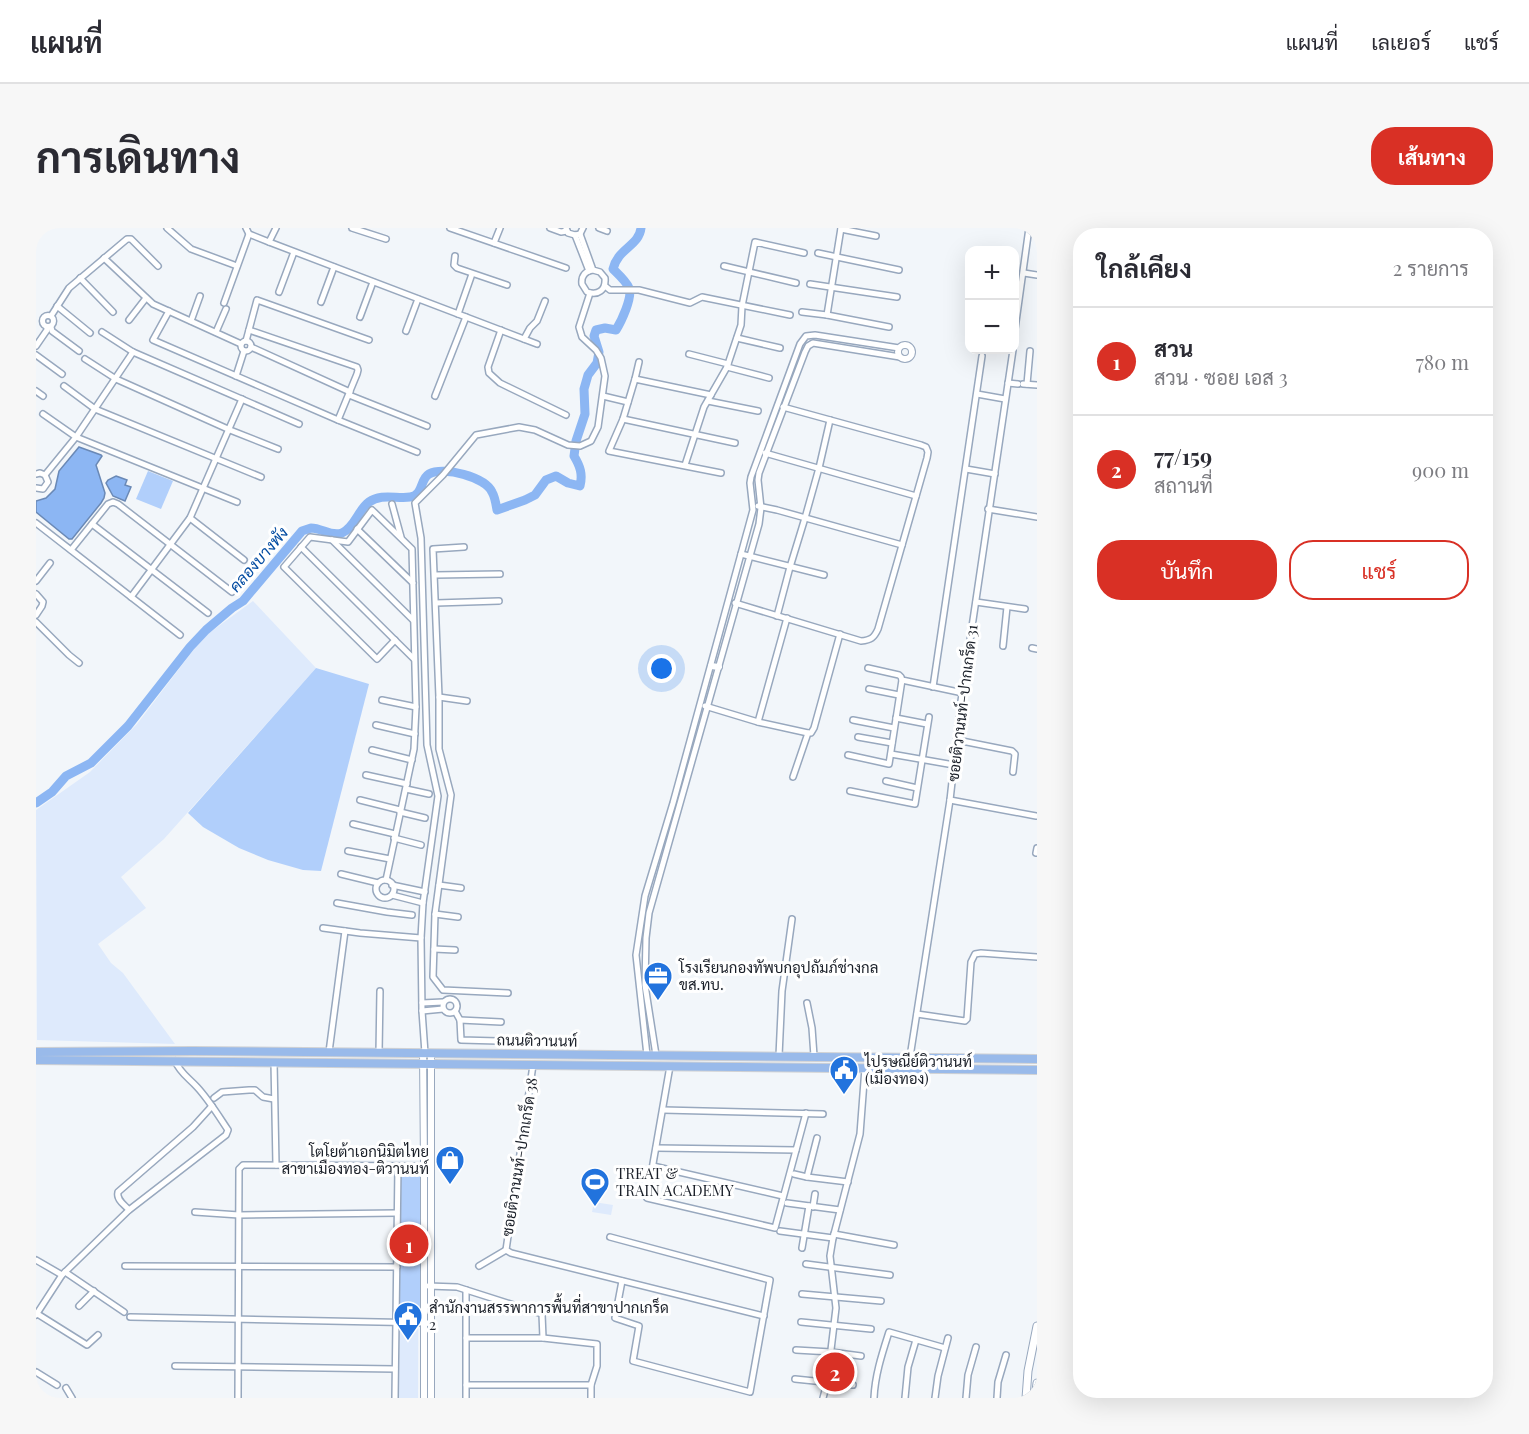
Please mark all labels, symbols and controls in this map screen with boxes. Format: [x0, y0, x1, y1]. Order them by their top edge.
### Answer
text: แผนที่ [30, 23, 103, 60]
text: แผนที่ [1286, 27, 1338, 55]
text: เลเยอร์ [1371, 27, 1431, 55]
text: แชร์ [1464, 27, 1499, 55]
button: เส้นทาง [1371, 127, 1493, 185]
text: การเดินทาง [36, 128, 240, 184]
map controls [965, 246, 1019, 354]
button: + [965, 246, 1019, 300]
text: ใกล้เคียง [1097, 250, 1192, 285]
text: 2 รายการ [1393, 254, 1469, 281]
button: − [965, 300, 1019, 354]
text: สวน [1154, 333, 1193, 363]
text: 1 [1113, 348, 1120, 375]
text: 780 m [1416, 348, 1469, 375]
text: สวน · ซอย เอส 3 [1154, 363, 1288, 390]
text: 77/159 [1154, 441, 1212, 471]
text: 2 [1111, 456, 1122, 483]
text: 900 m [1412, 456, 1469, 483]
text: สถานที่ [1154, 471, 1213, 498]
water label: คลองบางพัง [224, 522, 292, 596]
button: บันทึก [1097, 540, 1277, 600]
button: แชร์ [1289, 540, 1469, 600]
street label: ซอยติวานนท์-ปากเกร็ด 31 [942, 623, 982, 783]
your location [647, 654, 676, 683]
place label: โรงเรียนกองทัพบกอุปถัมภ์ช่างกล ขส.ทบ. [678, 957, 878, 994]
office icon: โรงเรียนกองทัพบกอุปถัมภ์ช่างกล ขส.ทบ. [642, 960, 674, 1002]
street label: ถนนติวานนท์ [496, 1029, 578, 1051]
place label: ไปรษณีย์ติวานนท์ (เมืองทอง) [864, 1051, 972, 1088]
public building icon: ไปรษณีย์ติวานนท์ (เมืองทอง) [828, 1054, 860, 1096]
street label: ซอยติวานนท์-ปากเกร็ด 38 [497, 1076, 541, 1238]
place label: โตโยต้าเอกนิมิตไทย สาขาเมืองทอง-ติวานนท์ [281, 1141, 429, 1178]
shop icon: โตโยต้าเอกนิมิตไทย สาขาเมืองทอง-ติวานนท์ [434, 1144, 466, 1186]
place label: TREAT & TRAIN ACADEMY [616, 1163, 734, 1200]
sports icon: TREAT & TRAIN ACADEMY [579, 1166, 611, 1208]
pin: 1 [390, 1222, 428, 1266]
place label: สำนักงานสรรพาการพื้นที่สาขาปากเกร็ด 2 [429, 1293, 669, 1334]
public building icon: สำนักงานสรรพาการพื้นที่สาขาปากเกร็ด 2 [392, 1300, 424, 1342]
pin: 2 [816, 1350, 854, 1394]

